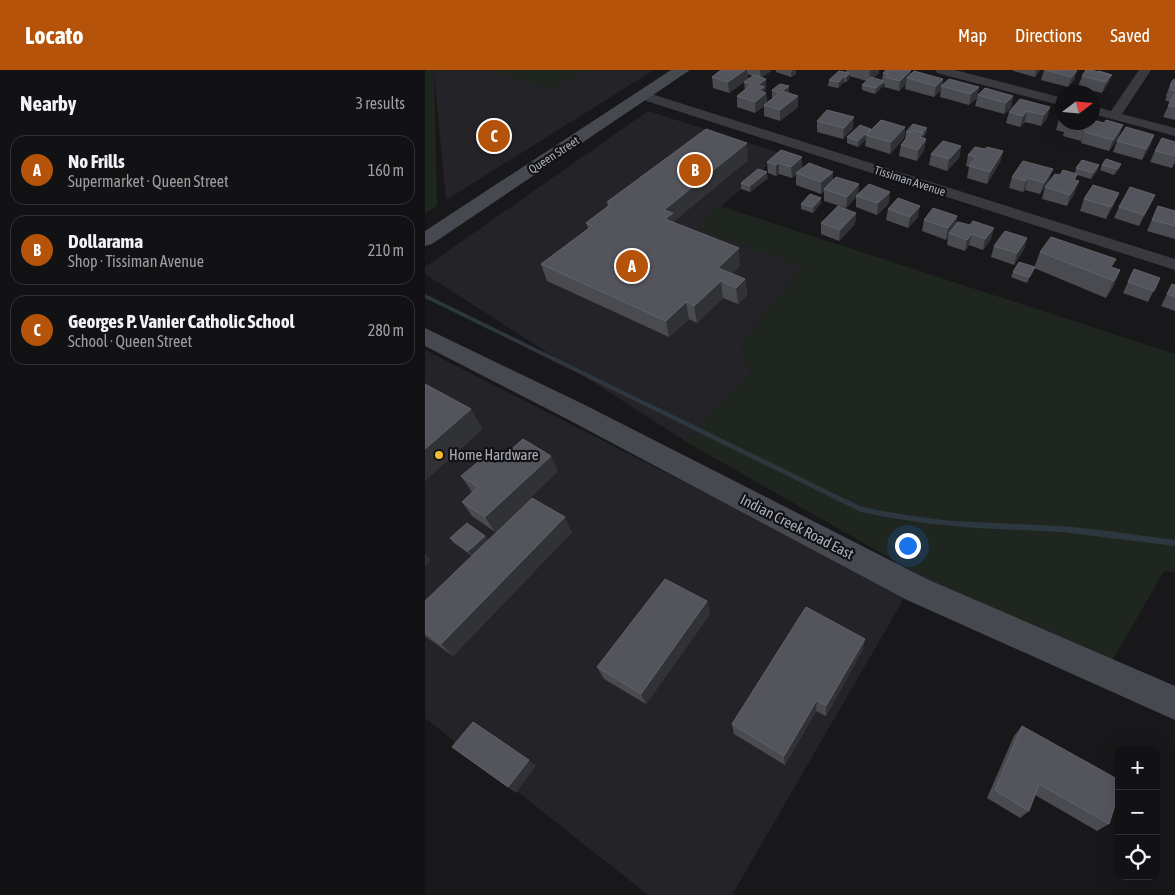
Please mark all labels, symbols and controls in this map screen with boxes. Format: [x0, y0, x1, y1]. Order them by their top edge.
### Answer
text: Locato [25, 22, 84, 49]
text: Map [958, 25, 987, 46]
text: Directions [1015, 25, 1082, 46]
text: Saved [1110, 25, 1150, 46]
north arrow [1055, 85, 1100, 130]
text: Nearby [20, 91, 76, 115]
text: 3 results [355, 94, 405, 112]
pin: C [478, 117, 510, 155]
street label: Queen Street [526, 133, 582, 177]
text: No Frills [68, 150, 125, 172]
pin: B [679, 151, 711, 189]
text: A [33, 161, 41, 179]
text: 160 m [368, 161, 404, 179]
street label: Tissiman Avenue [873, 163, 947, 199]
text: Supermarket · Queen Street [68, 172, 229, 190]
text: Dollarama [68, 230, 143, 252]
text: B [33, 241, 41, 259]
text: 210 m [368, 241, 404, 259]
pin: A [616, 247, 648, 285]
text: Shop · Tissiman Avenue [68, 252, 204, 270]
text: Georges P. Vanier Catholic School [68, 310, 295, 332]
text: C [33, 321, 41, 339]
text: 280 m [368, 321, 404, 339]
text: School · Queen Street [68, 332, 192, 350]
place label: Home Hardware [449, 446, 539, 463]
marker: Home Hardware [433, 449, 445, 461]
street label: Indian Creek Road East [738, 491, 857, 563]
your location [895, 533, 921, 559]
map controls [1115, 745, 1160, 880]
button: + [1115, 745, 1160, 790]
button: − [1115, 790, 1160, 835]
button: locate [1115, 835, 1160, 880]

